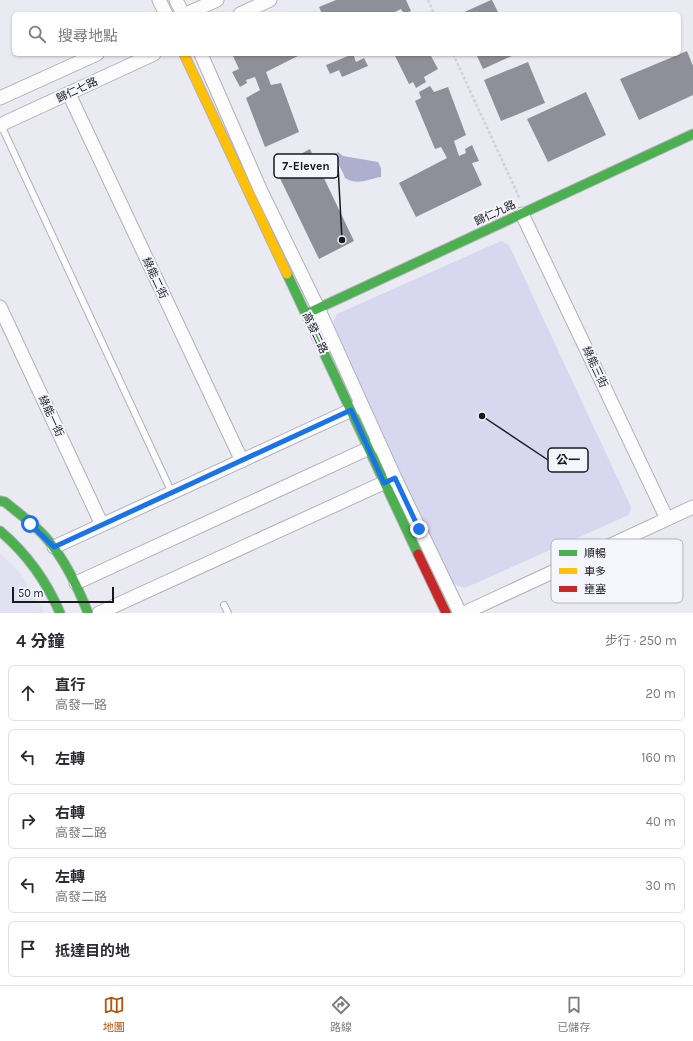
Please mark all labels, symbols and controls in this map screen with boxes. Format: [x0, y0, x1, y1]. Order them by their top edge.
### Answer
search box [12, 12, 681, 56]
icon: search [26, 23, 48, 45]
text: 搜尋地點 [58, 27, 118, 45]
street label: 歸仁七路 [54, 75, 100, 105]
callout: 7-Eleven [274, 154, 338, 178]
text: 7-Eleven [282, 159, 330, 173]
street label: 歸仁九路 [472, 198, 518, 228]
street label: 綠能二街 [140, 255, 170, 301]
street label: 高發二路 [300, 310, 330, 356]
street label: 綠能三街 [580, 344, 610, 390]
street label: 綠能一街 [36, 393, 66, 439]
callout: 公一 [548, 448, 588, 472]
text: 公一 [556, 453, 580, 467]
route start [21, 515, 39, 533]
route end [410, 520, 428, 538]
legend [551, 539, 683, 603]
text: 順暢 [584, 547, 606, 560]
text: 車多 [584, 565, 606, 578]
text: 壅塞 [584, 583, 606, 596]
scale bar [12, 585, 114, 604]
text: 50 m [18, 587, 44, 600]
text: 4 分鐘 [16, 631, 64, 651]
text: 步行 · 250 m [605, 633, 677, 648]
text: 直行 [55, 676, 85, 694]
icon: ahead [17, 682, 39, 704]
text: 20 m [646, 686, 676, 701]
text: 高發一路 [55, 697, 107, 712]
icon: left [17, 746, 39, 768]
text: 左轉 [55, 750, 85, 768]
text: 160 m [641, 750, 676, 765]
text: 右轉 [55, 804, 85, 822]
icon: right [17, 810, 39, 832]
text: 40 m [646, 814, 676, 829]
text: 高發二路 [55, 825, 107, 840]
text: 左轉 [55, 868, 85, 886]
icon: left [17, 874, 39, 896]
text: 30 m [645, 878, 676, 893]
text: 高發二路 [55, 889, 107, 904]
icon: arrive [17, 938, 39, 960]
text: 抵達目的地 [55, 942, 130, 960]
tab: 地圖 [103, 994, 125, 1034]
tab: 路線 [330, 994, 352, 1034]
tab: 已儲存 [557, 994, 590, 1034]

